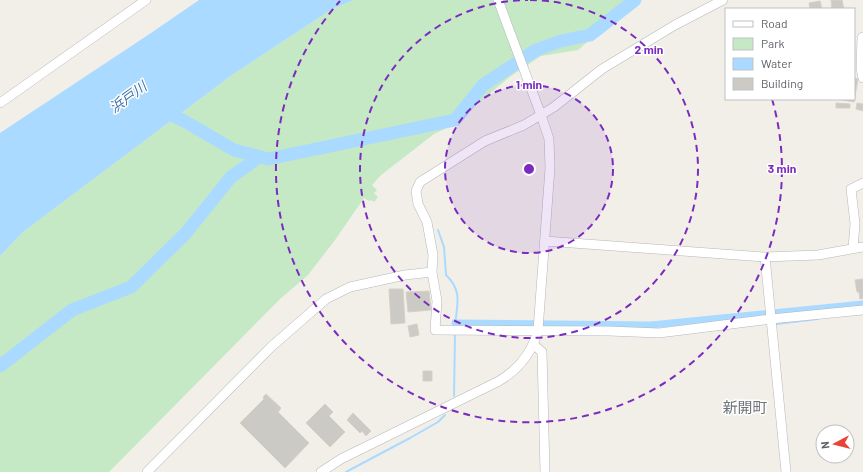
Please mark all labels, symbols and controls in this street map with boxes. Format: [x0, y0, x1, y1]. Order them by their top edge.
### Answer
legend [725, 8, 855, 100]
text: Road [761, 16, 788, 30]
text: Park [761, 36, 785, 50]
text: 2 min [635, 42, 663, 56]
text: Water [761, 56, 793, 70]
water label: 浜戸川 [106, 76, 151, 116]
text: Building [761, 76, 803, 90]
text: 1 min [516, 77, 542, 91]
text: 3 min [768, 161, 796, 175]
centre of rings [522, 162, 536, 176]
district label: 新開町 [722, 398, 768, 416]
north arrow [815, 424, 855, 464]
text: N [818, 441, 831, 450]

